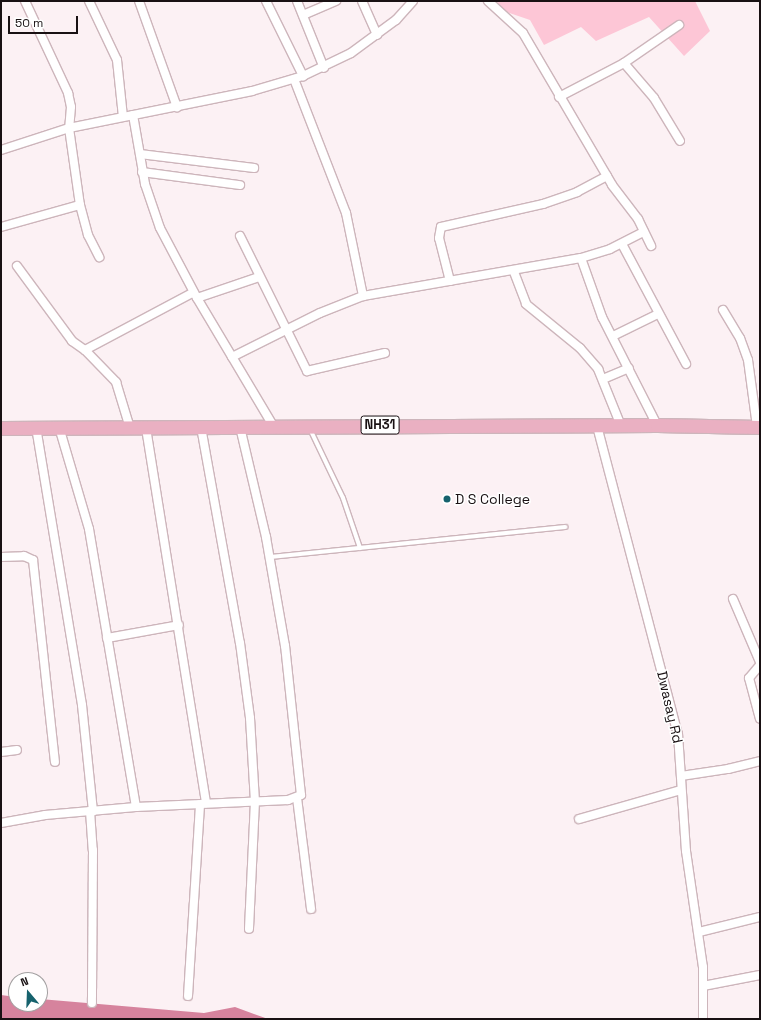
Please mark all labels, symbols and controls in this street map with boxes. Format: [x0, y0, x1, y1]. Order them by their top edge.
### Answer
scale bar [10, 8, 80, 34]
text: 50 m [15, 15, 43, 31]
road number: NH31 [360, 414, 400, 436]
place label: D S College [455, 491, 530, 507]
marker: D S College [442, 494, 452, 504]
street label: Dwasay Rd [654, 669, 686, 745]
north arrow [8, 972, 48, 1012]
text: N [19, 974, 30, 989]

